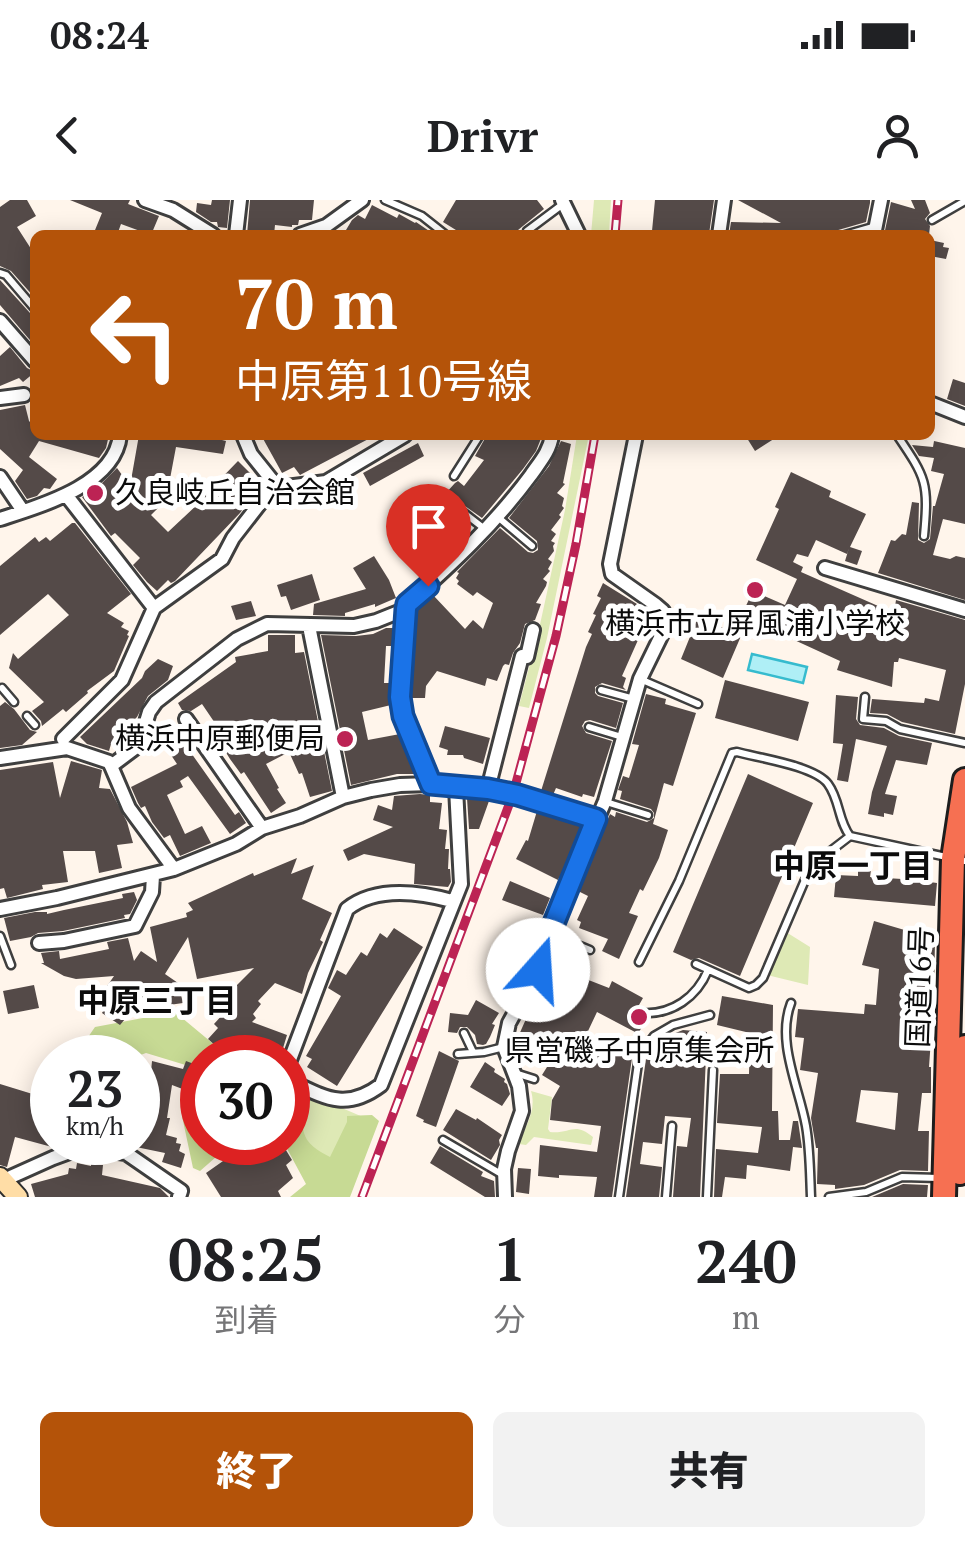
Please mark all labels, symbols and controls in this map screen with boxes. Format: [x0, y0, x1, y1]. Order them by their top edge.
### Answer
text: 08:24 [50, 10, 149, 60]
text: Drivr [427, 105, 538, 165]
icon: back [40, 108, 95, 163]
icon: person [870, 108, 925, 163]
text: 70 m [235, 256, 398, 349]
icon: left [70, 270, 200, 400]
text: 中原第110号線 [235, 350, 532, 410]
place label: 久良岐丘自治会館 [115, 472, 355, 512]
marker: 久良岐丘自治会館 [84, 482, 106, 504]
pin [386, 484, 471, 587]
icon: arrive [401, 499, 456, 554]
marker: 横浜市立屏風浦小学校 [744, 579, 766, 601]
place label: 横浜市立屏風浦小学校 [605, 603, 905, 643]
place label: 横浜中原郵便局 [115, 718, 325, 758]
marker: 横浜中原郵便局 [334, 728, 356, 750]
district label: 中原一丁目 [773, 844, 933, 886]
position arrow [486, 918, 590, 1022]
street label: 国道16号 [897, 925, 941, 1049]
district label: 中原三丁目 [77, 979, 237, 1021]
marker: 県営磯子中原集会所 [628, 1006, 650, 1028]
place label: 県営磯子中原集会所 [504, 1030, 774, 1070]
speed limit sign: 30 [180, 1035, 310, 1165]
text: 23 [67, 1055, 123, 1121]
text: km/h [66, 1109, 124, 1142]
text: 08:25 [168, 1219, 324, 1298]
text: 1 [493, 1219, 527, 1298]
text: 240 [695, 1221, 797, 1300]
text: m [732, 1296, 760, 1338]
text: 到着 [214, 1298, 278, 1340]
text: 分 [494, 1298, 526, 1340]
button: 終了 [40, 1412, 473, 1527]
button: 共有 [493, 1412, 925, 1527]

